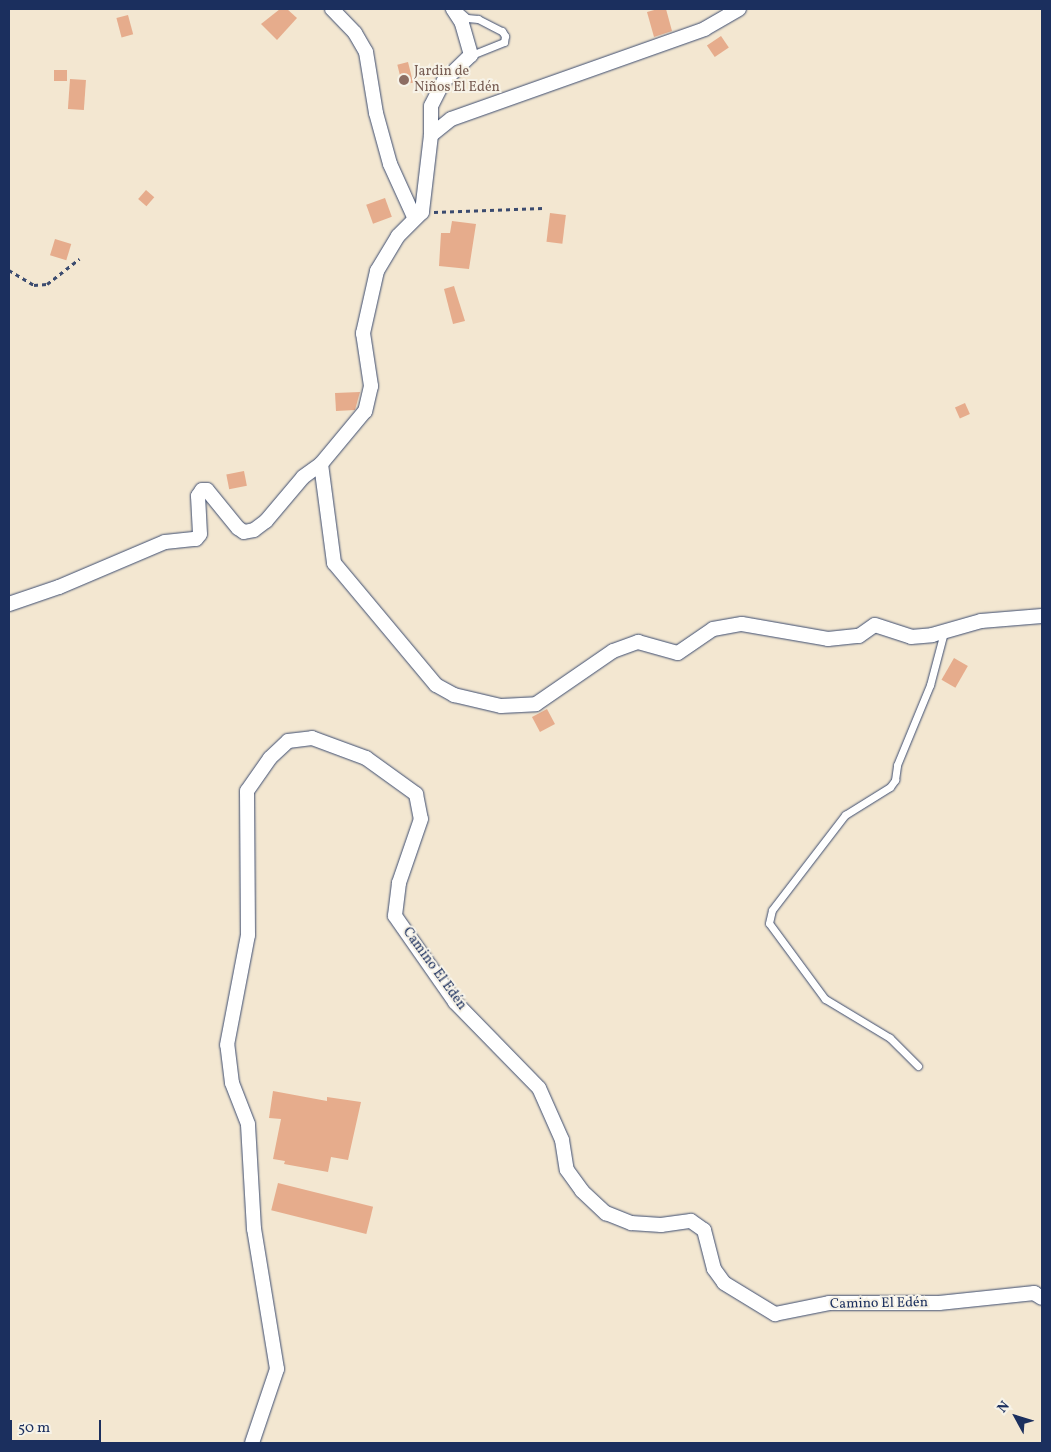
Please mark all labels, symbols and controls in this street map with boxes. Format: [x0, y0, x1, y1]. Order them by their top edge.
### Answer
place label: Jardin de Niños El Edén [414, 64, 500, 96]
marker: Jardin de Niños El Edén [398, 74, 410, 86]
street label: Camino El Edén [398, 924, 470, 1014]
street label: Camino El Edén [830, 1295, 928, 1313]
north arrow [991, 1392, 1041, 1442]
text: N [993, 1397, 1015, 1417]
scale bar [12, 1410, 104, 1442]
text: 50 m [18, 1418, 50, 1439]

